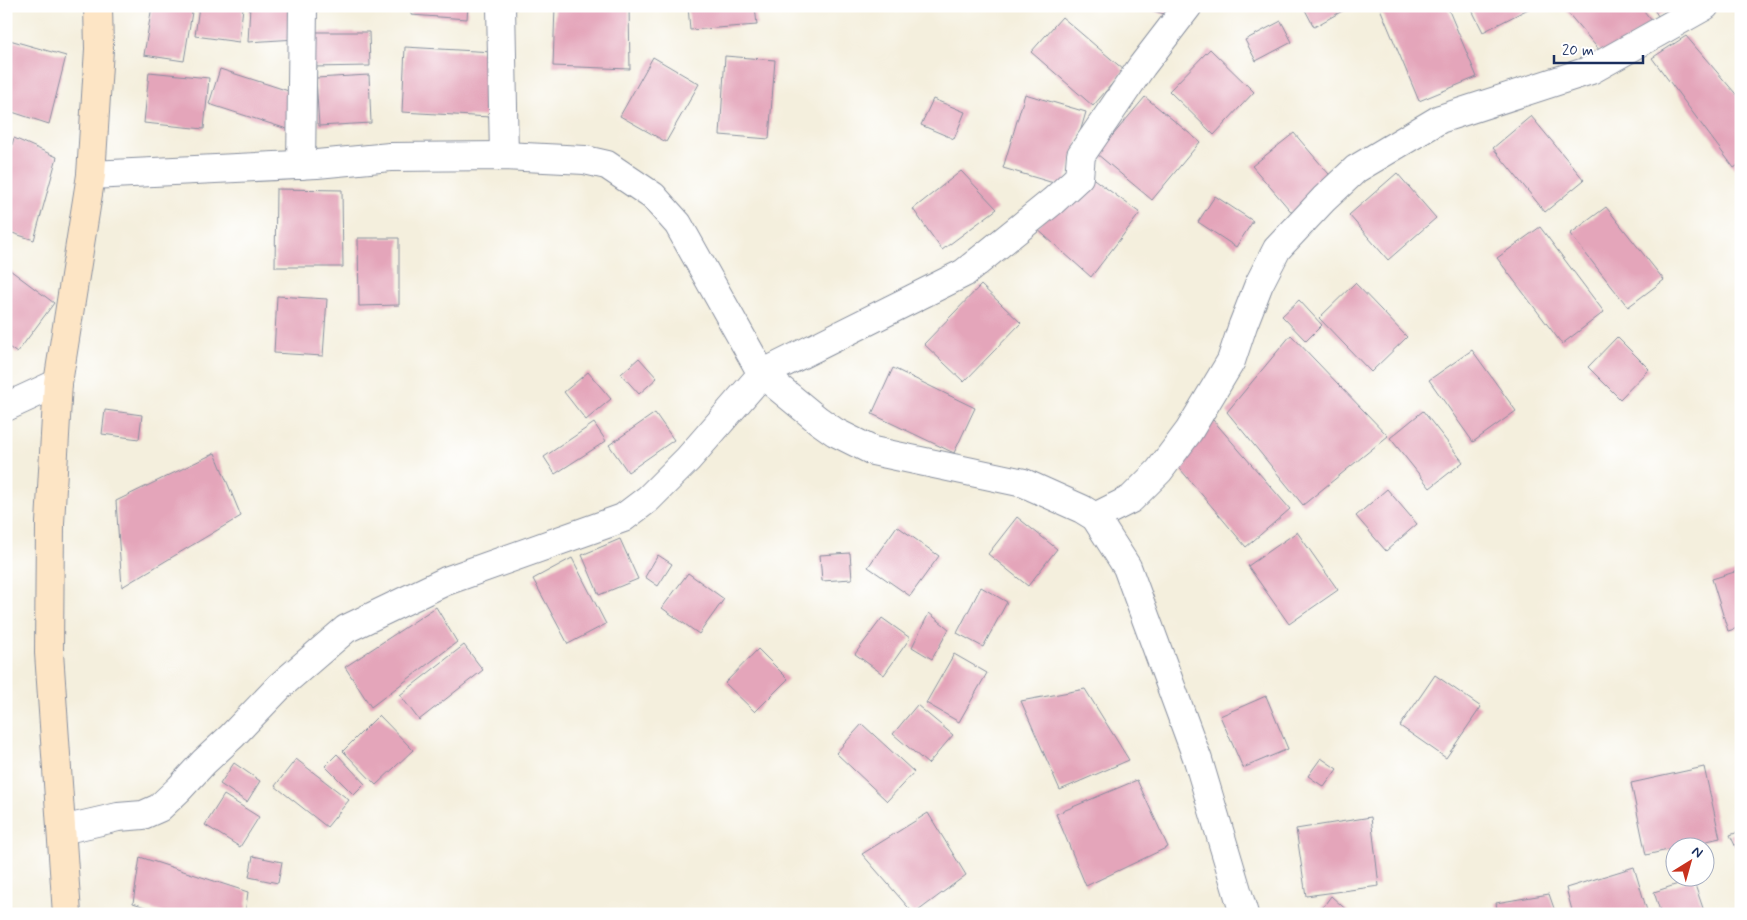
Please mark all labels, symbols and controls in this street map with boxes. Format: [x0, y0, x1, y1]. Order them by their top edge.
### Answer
scale bar [1554, 32, 1643, 64]
text: 20 m [1562, 41, 1594, 61]
north arrow [1664, 838, 1714, 888]
text: N [1688, 842, 1706, 862]

